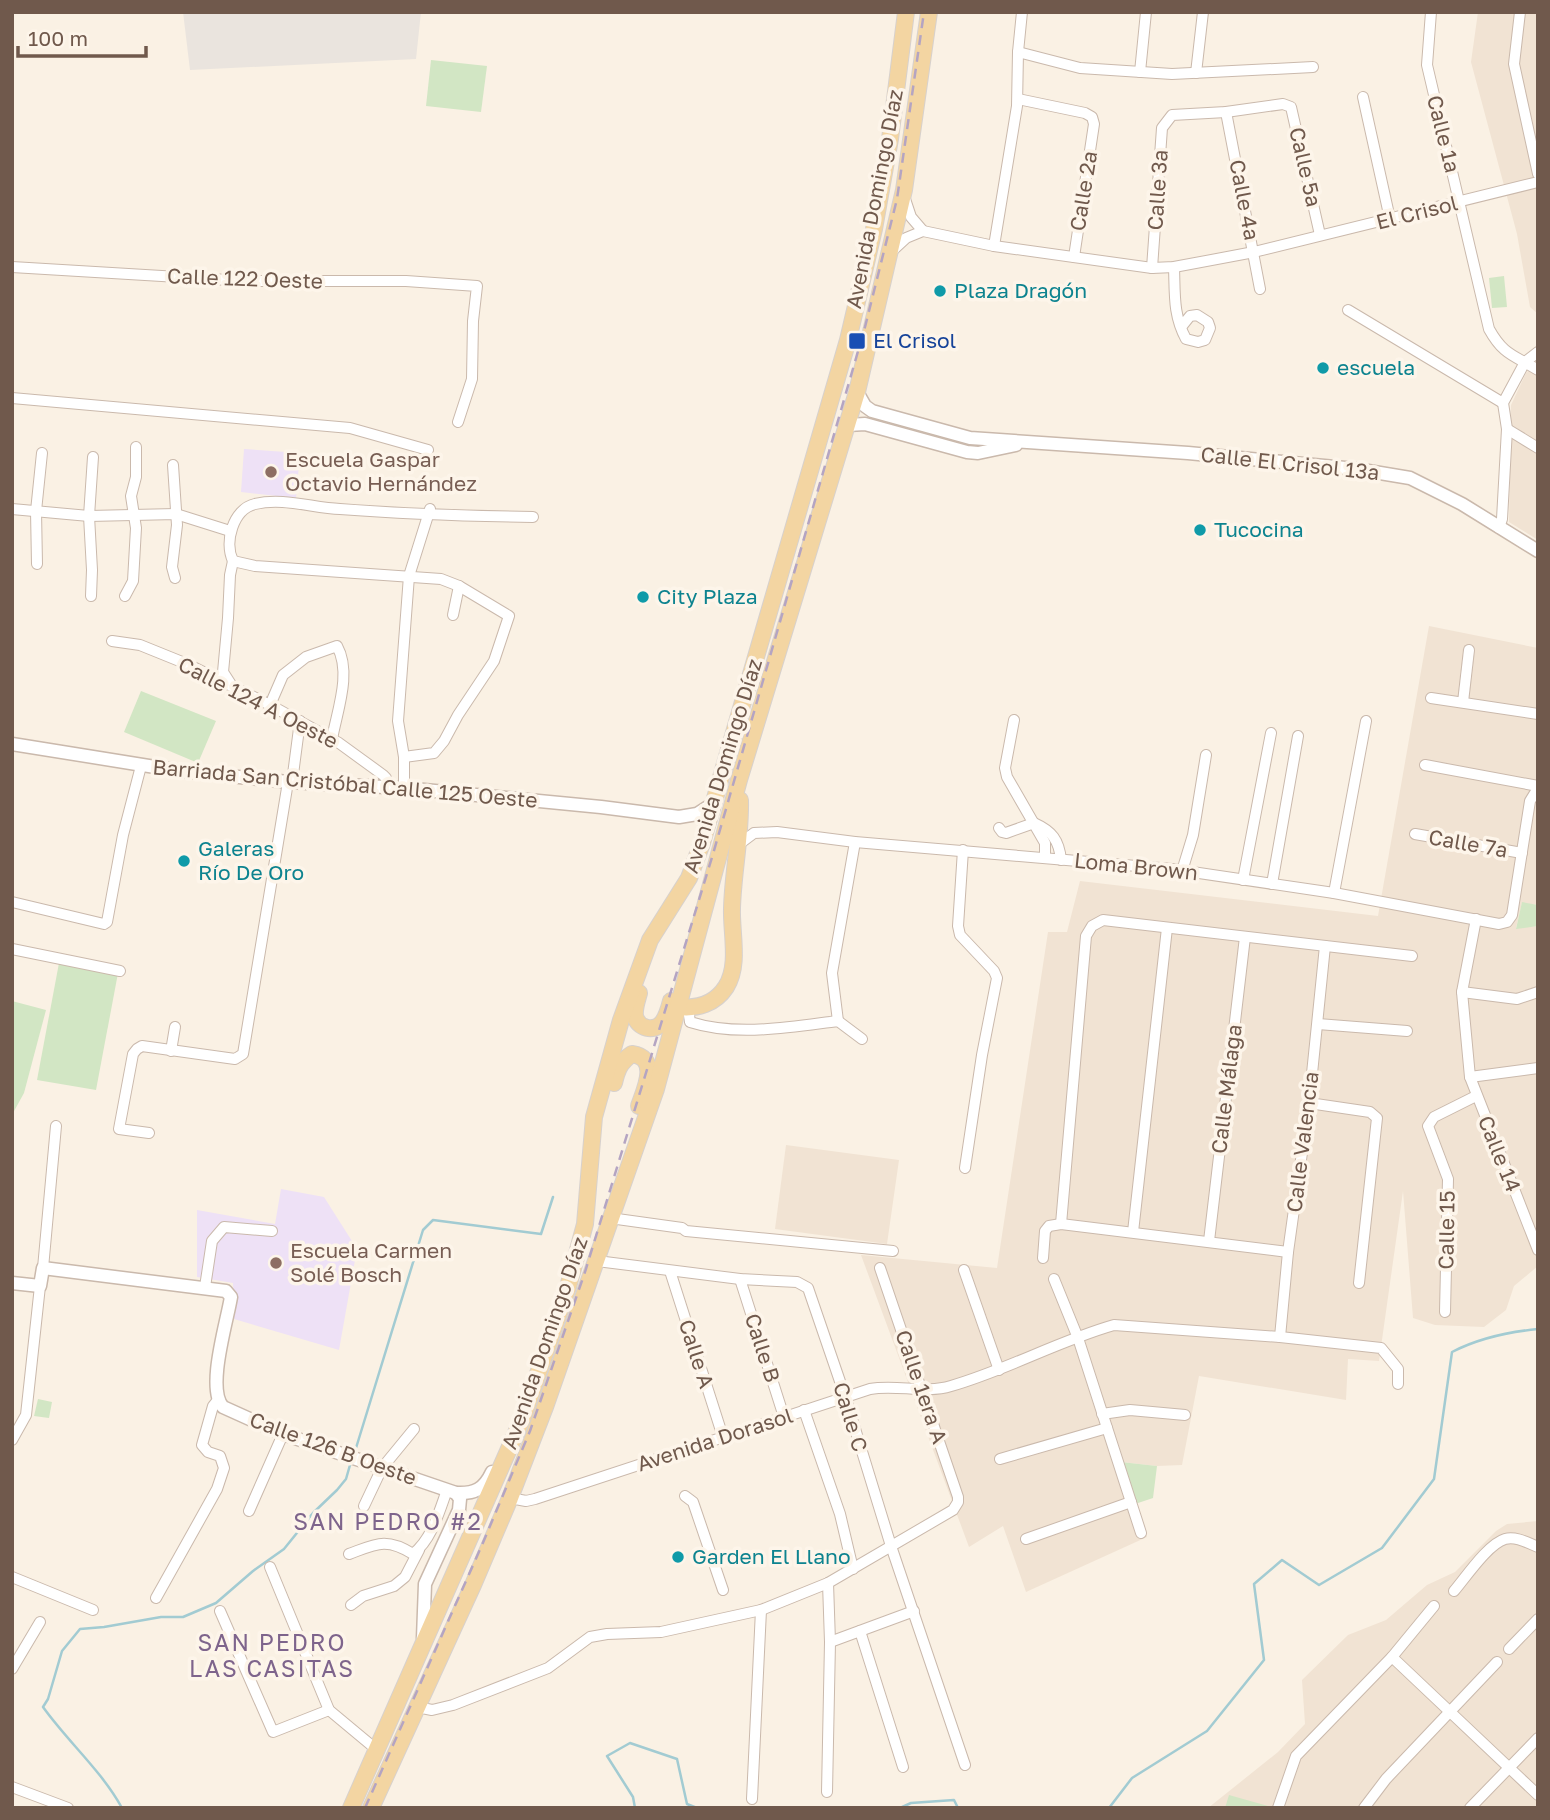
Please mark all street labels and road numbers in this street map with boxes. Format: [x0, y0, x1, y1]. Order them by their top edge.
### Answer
street label: Avenida Domingo Díaz [840, 87, 908, 311]
street label: Calle 1a [1422, 92, 1466, 175]
street label: Calle 5a [1284, 124, 1328, 209]
street label: Calle 2a [1064, 149, 1102, 233]
street label: Calle 3a [1141, 149, 1173, 231]
street label: Calle 4a [1224, 157, 1266, 242]
street label: El Crisol [1373, 189, 1460, 235]
street label: Calle 122 Oeste [167, 262, 323, 294]
street label: Calle El Crisol 13a [1199, 441, 1381, 485]
street label: Calle 124 A Oeste [174, 651, 343, 754]
street label: Avenida Domingo Díaz [677, 655, 767, 876]
street label: Barriada San Cristóbal Calle 125 Oeste [152, 753, 539, 813]
street label: Calle 7a [1427, 823, 1510, 863]
street label: Loma Brown [1073, 847, 1199, 885]
street label: Calle Málaga [1205, 1023, 1247, 1155]
street label: Calle Valencia [1280, 1070, 1324, 1214]
street label: Calle 14 [1473, 1112, 1527, 1195]
street label: Calle 15 [1432, 1190, 1460, 1270]
street label: Avenida Domingo Díaz [495, 1233, 593, 1452]
street label: Calle B [740, 1310, 786, 1385]
street label: Calle A [674, 1316, 720, 1391]
street label: Calle 1era A [890, 1326, 954, 1447]
street label: Calle C [828, 1379, 874, 1455]
street label: Avenida Dorasol [633, 1402, 796, 1477]
street label: Calle 126 B Oeste [246, 1406, 420, 1490]

